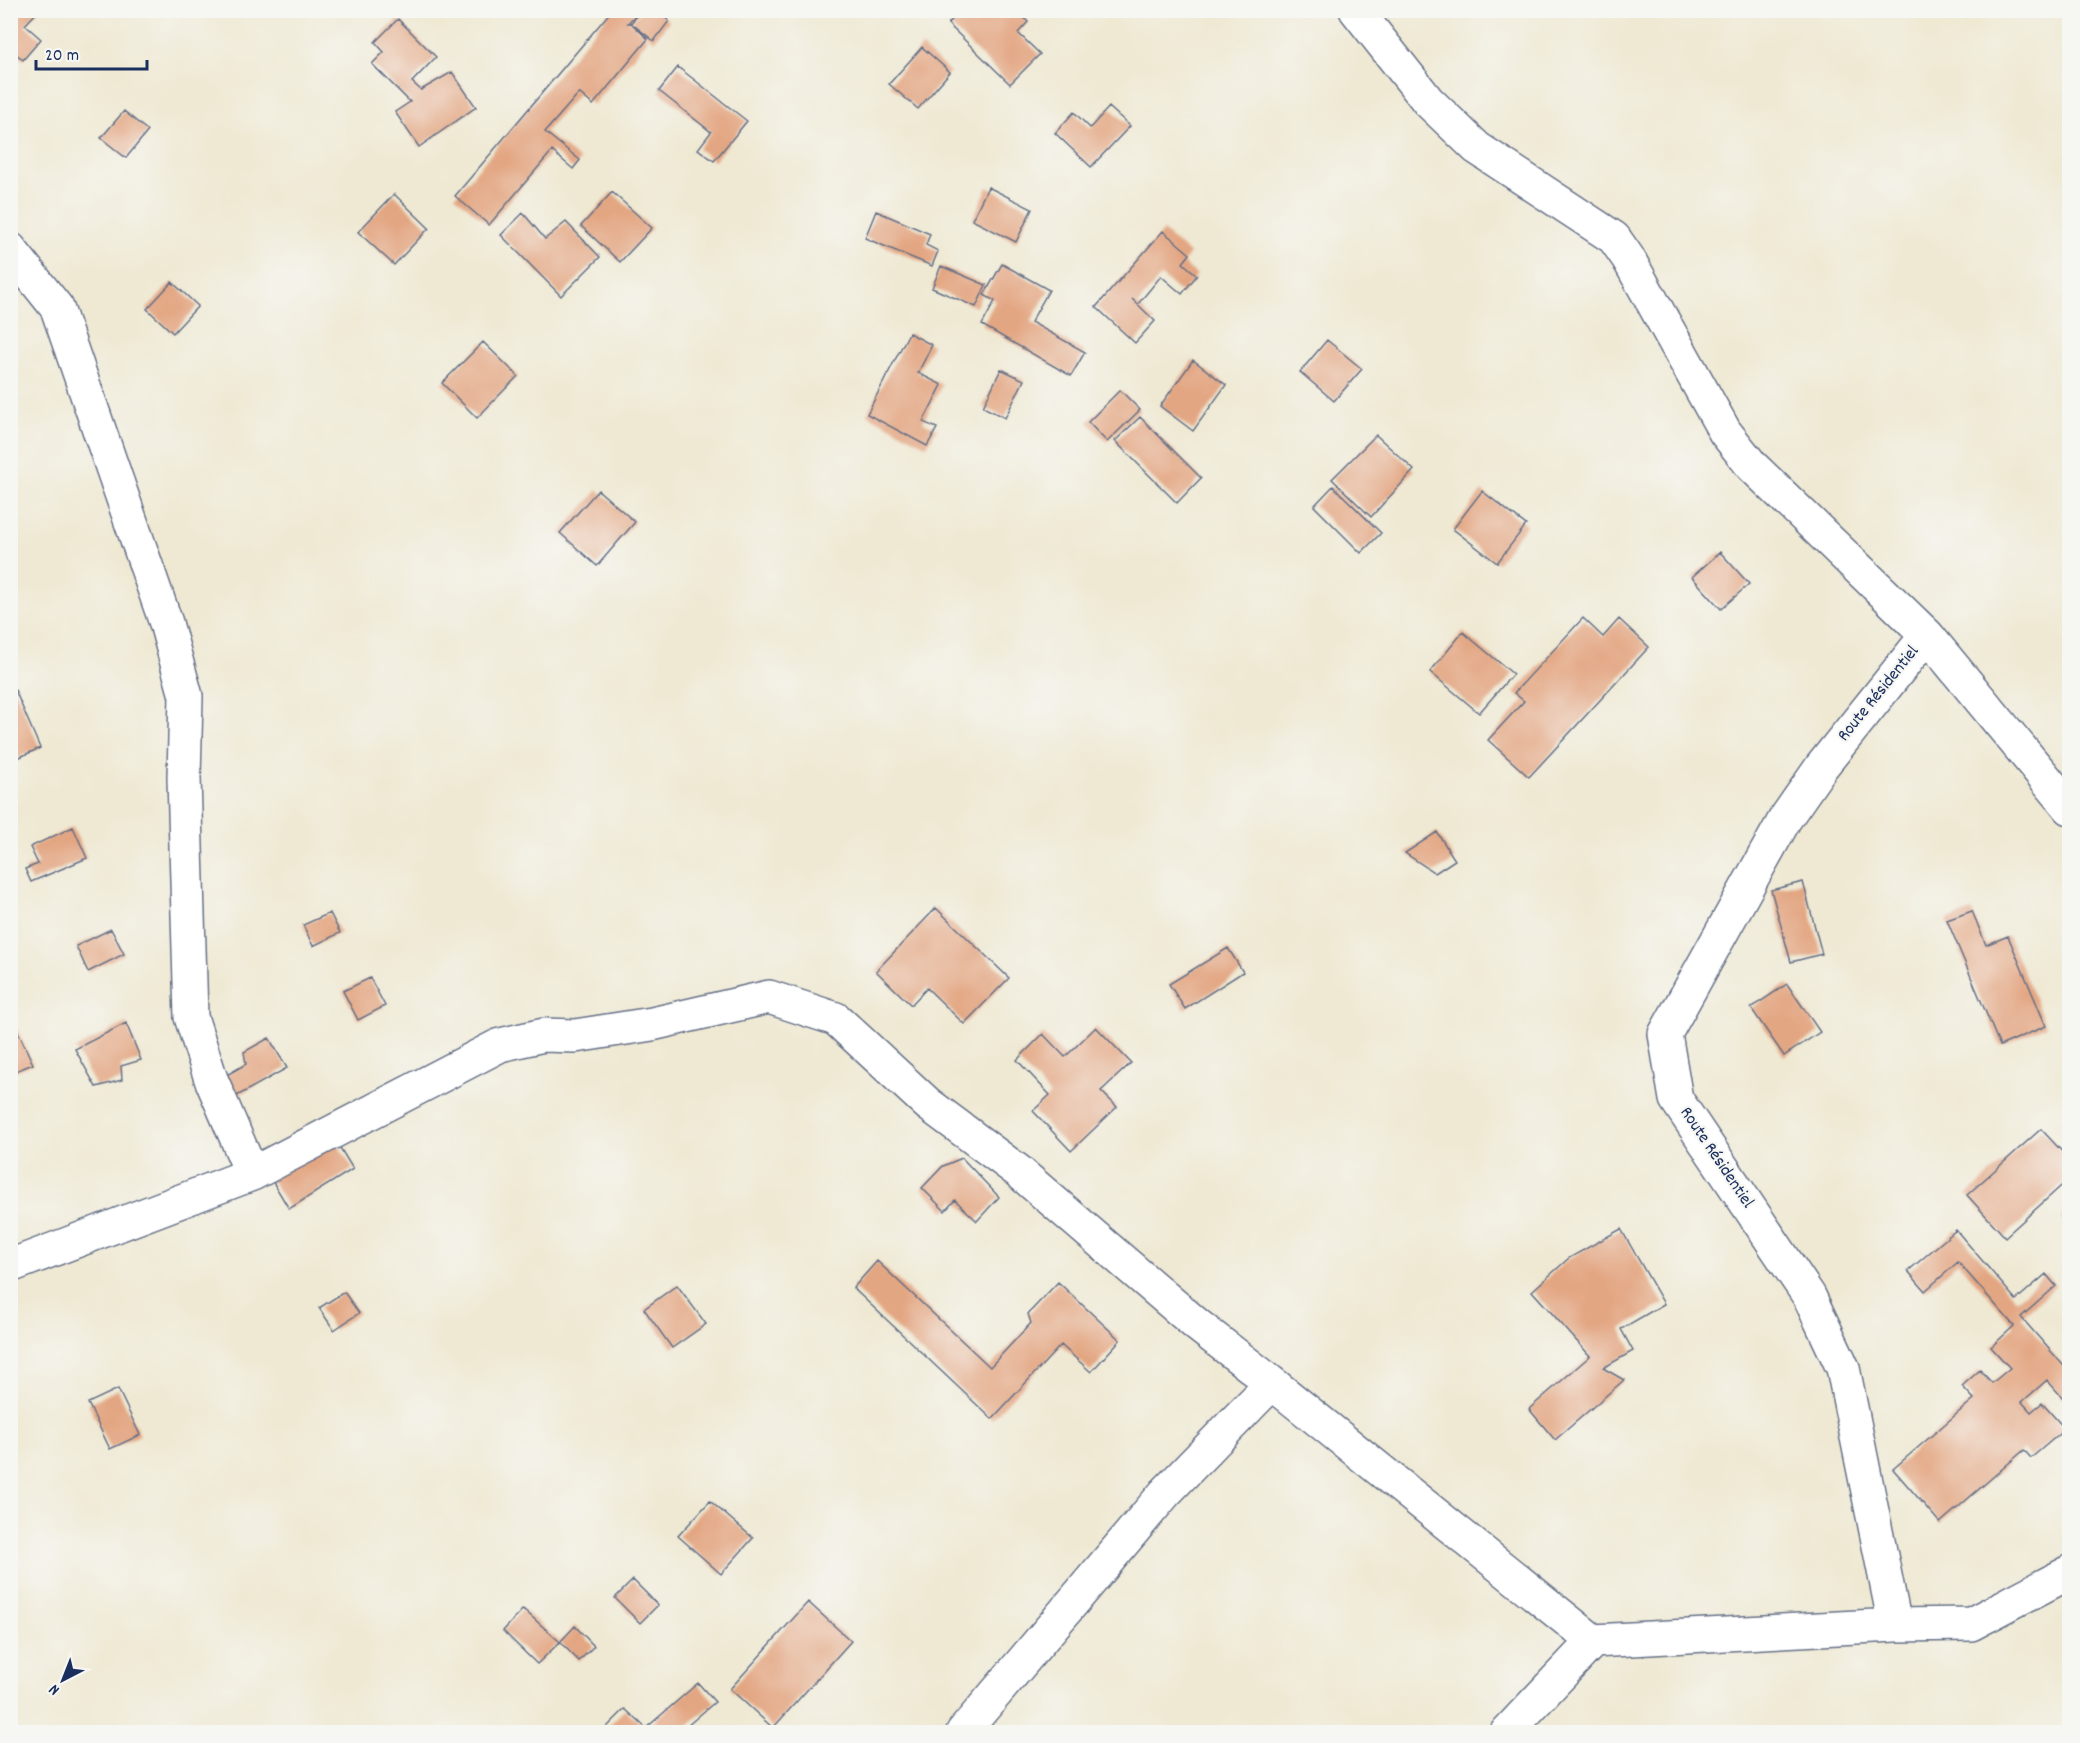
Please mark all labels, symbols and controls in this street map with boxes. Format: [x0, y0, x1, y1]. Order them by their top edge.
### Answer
scale bar [36, 33, 147, 71]
text: 20 m [45, 44, 79, 69]
street label: Route Résidentiel [1832, 640, 1926, 747]
street label: Route Résidentiel [1673, 1102, 1760, 1214]
north arrow [33, 1650, 93, 1710]
text: N [44, 1678, 65, 1700]

